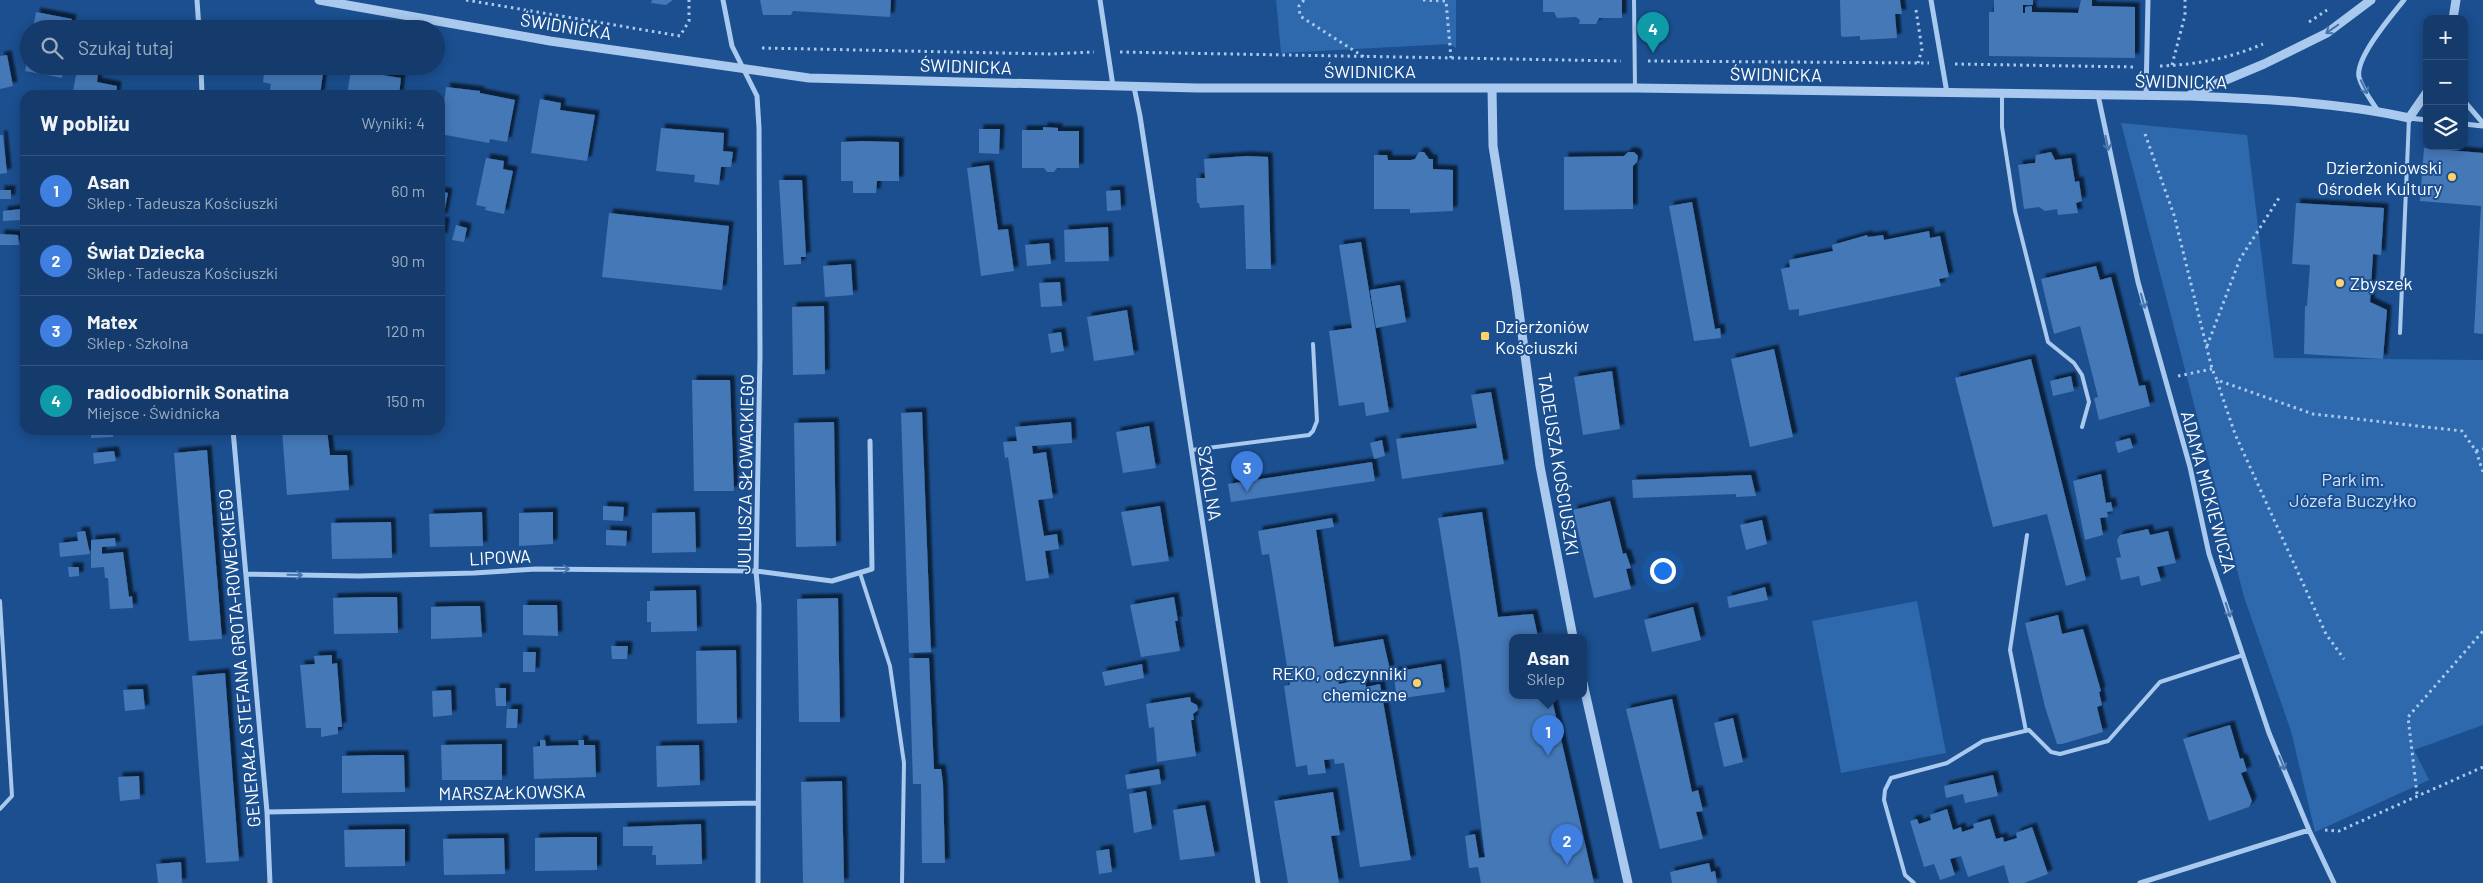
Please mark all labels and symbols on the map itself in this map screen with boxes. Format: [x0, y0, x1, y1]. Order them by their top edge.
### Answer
street label: ŚWIDNICKA [519, 8, 613, 44]
pin: 4 [1637, 12, 1669, 53]
one-way arrow [2325, 24, 2339, 34]
street label: ŚWIDNICKA [920, 53, 1012, 79]
street label: ŚWIDNICKA [1324, 60, 1416, 82]
street label: ŚWIDNICKA [1730, 62, 1822, 86]
street label: ŚWIDNICKA [2135, 69, 2227, 93]
one-way arrow [2359, 79, 2369, 94]
one-way arrow [2103, 134, 2113, 150]
place label: Dzierżoniowski Ośrodek Kultury [2317, 156, 2442, 199]
marker: Dzierżoniowski Ośrodek Kultury [2446, 171, 2458, 183]
place label: Zbyszek [2350, 272, 2413, 294]
marker: Zbyszek [2334, 277, 2346, 289]
one-way arrow [2139, 293, 2148, 309]
place label: Dzierżoniów Kościuszki [1495, 315, 1589, 358]
marker: Dzierżoniów Kościuszki [1479, 330, 1491, 342]
street label: TADEUSZA KOŚCIUSZKI [1534, 371, 1584, 557]
street label: JULIUSZA SŁOWACKIEGO [732, 374, 758, 574]
street label: ADAMA MICKIEWICZA [2177, 408, 2241, 576]
street label: SZKOLNA [1193, 444, 1227, 522]
pin: 3 [1231, 451, 1263, 492]
park label: Park im. Józefa Buczyłko [2289, 468, 2417, 511]
street label: GENERAŁA STEFANA GROTA-ROWECKIEGO [213, 488, 265, 828]
street label: LIPOWA [469, 544, 531, 570]
your location [1650, 558, 1676, 584]
one-way arrow [554, 564, 570, 574]
one-way arrow [286, 570, 303, 580]
one-way arrow [2223, 601, 2233, 617]
place label: REKO, odczynniki chemiczne [1272, 662, 1407, 705]
marker: REKO, odczynniki chemiczne [1411, 677, 1423, 689]
pin: 1 [1532, 715, 1564, 756]
one-way arrow [2277, 755, 2287, 770]
street label: MARSZAŁKOWSKA [438, 780, 586, 804]
pin: 2 [1551, 824, 1583, 865]

